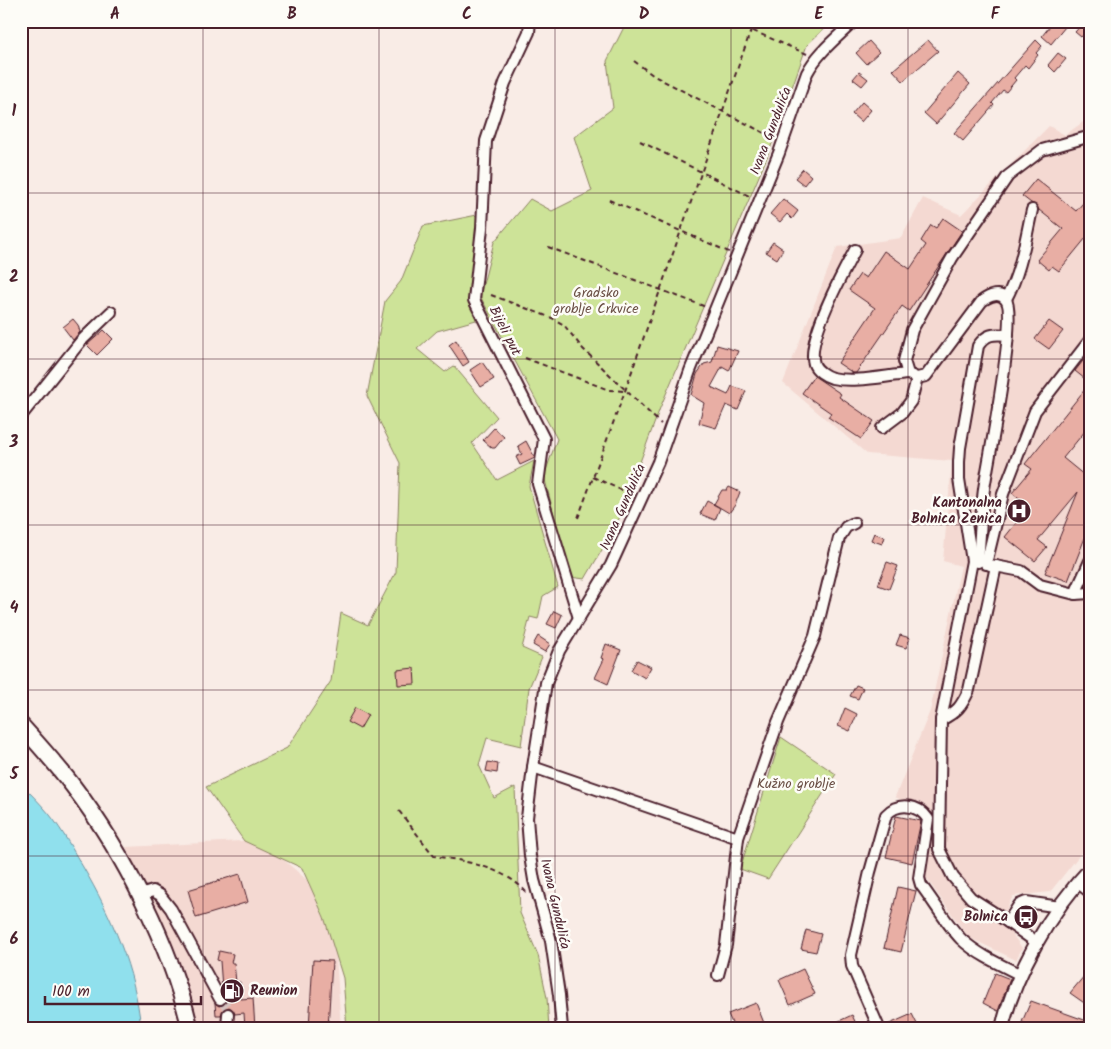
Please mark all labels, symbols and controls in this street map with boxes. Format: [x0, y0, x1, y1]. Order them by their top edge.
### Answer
text: A [110, 2, 120, 27]
text: B [287, 2, 297, 27]
text: C [462, 2, 472, 27]
text: D [639, 2, 650, 27]
text: E [815, 2, 825, 27]
text: F [991, 2, 1001, 27]
street label: Ivana Gundulića [744, 84, 798, 178]
text: 1 [12, 99, 17, 124]
text: 2 [9, 265, 19, 290]
park label: Gradsko groblje Crkvice [552, 282, 639, 320]
street label: Bijeli put [483, 302, 527, 360]
text: 3 [9, 430, 19, 455]
street label: Ivana Gundulića [594, 460, 652, 554]
place label: Kantonalna Bolnica Zenica [911, 492, 1002, 530]
hospital icon: Kantonalna Bolnica Zenica [1006, 498, 1032, 524]
text: 4 [10, 596, 19, 621]
text: 5 [9, 762, 20, 787]
park label: Kužno groblje [757, 773, 836, 795]
street label: Ivana Gundulića [534, 856, 576, 952]
bus stop icon: Bolnica [1013, 904, 1039, 930]
place label: Bolnica [964, 906, 1008, 928]
text: 6 [10, 927, 19, 952]
scale bar [45, 974, 201, 1006]
fuel station icon: Reunion [219, 978, 245, 1004]
text: 100 m [52, 980, 90, 1004]
place label: Reunion [250, 980, 298, 1002]

